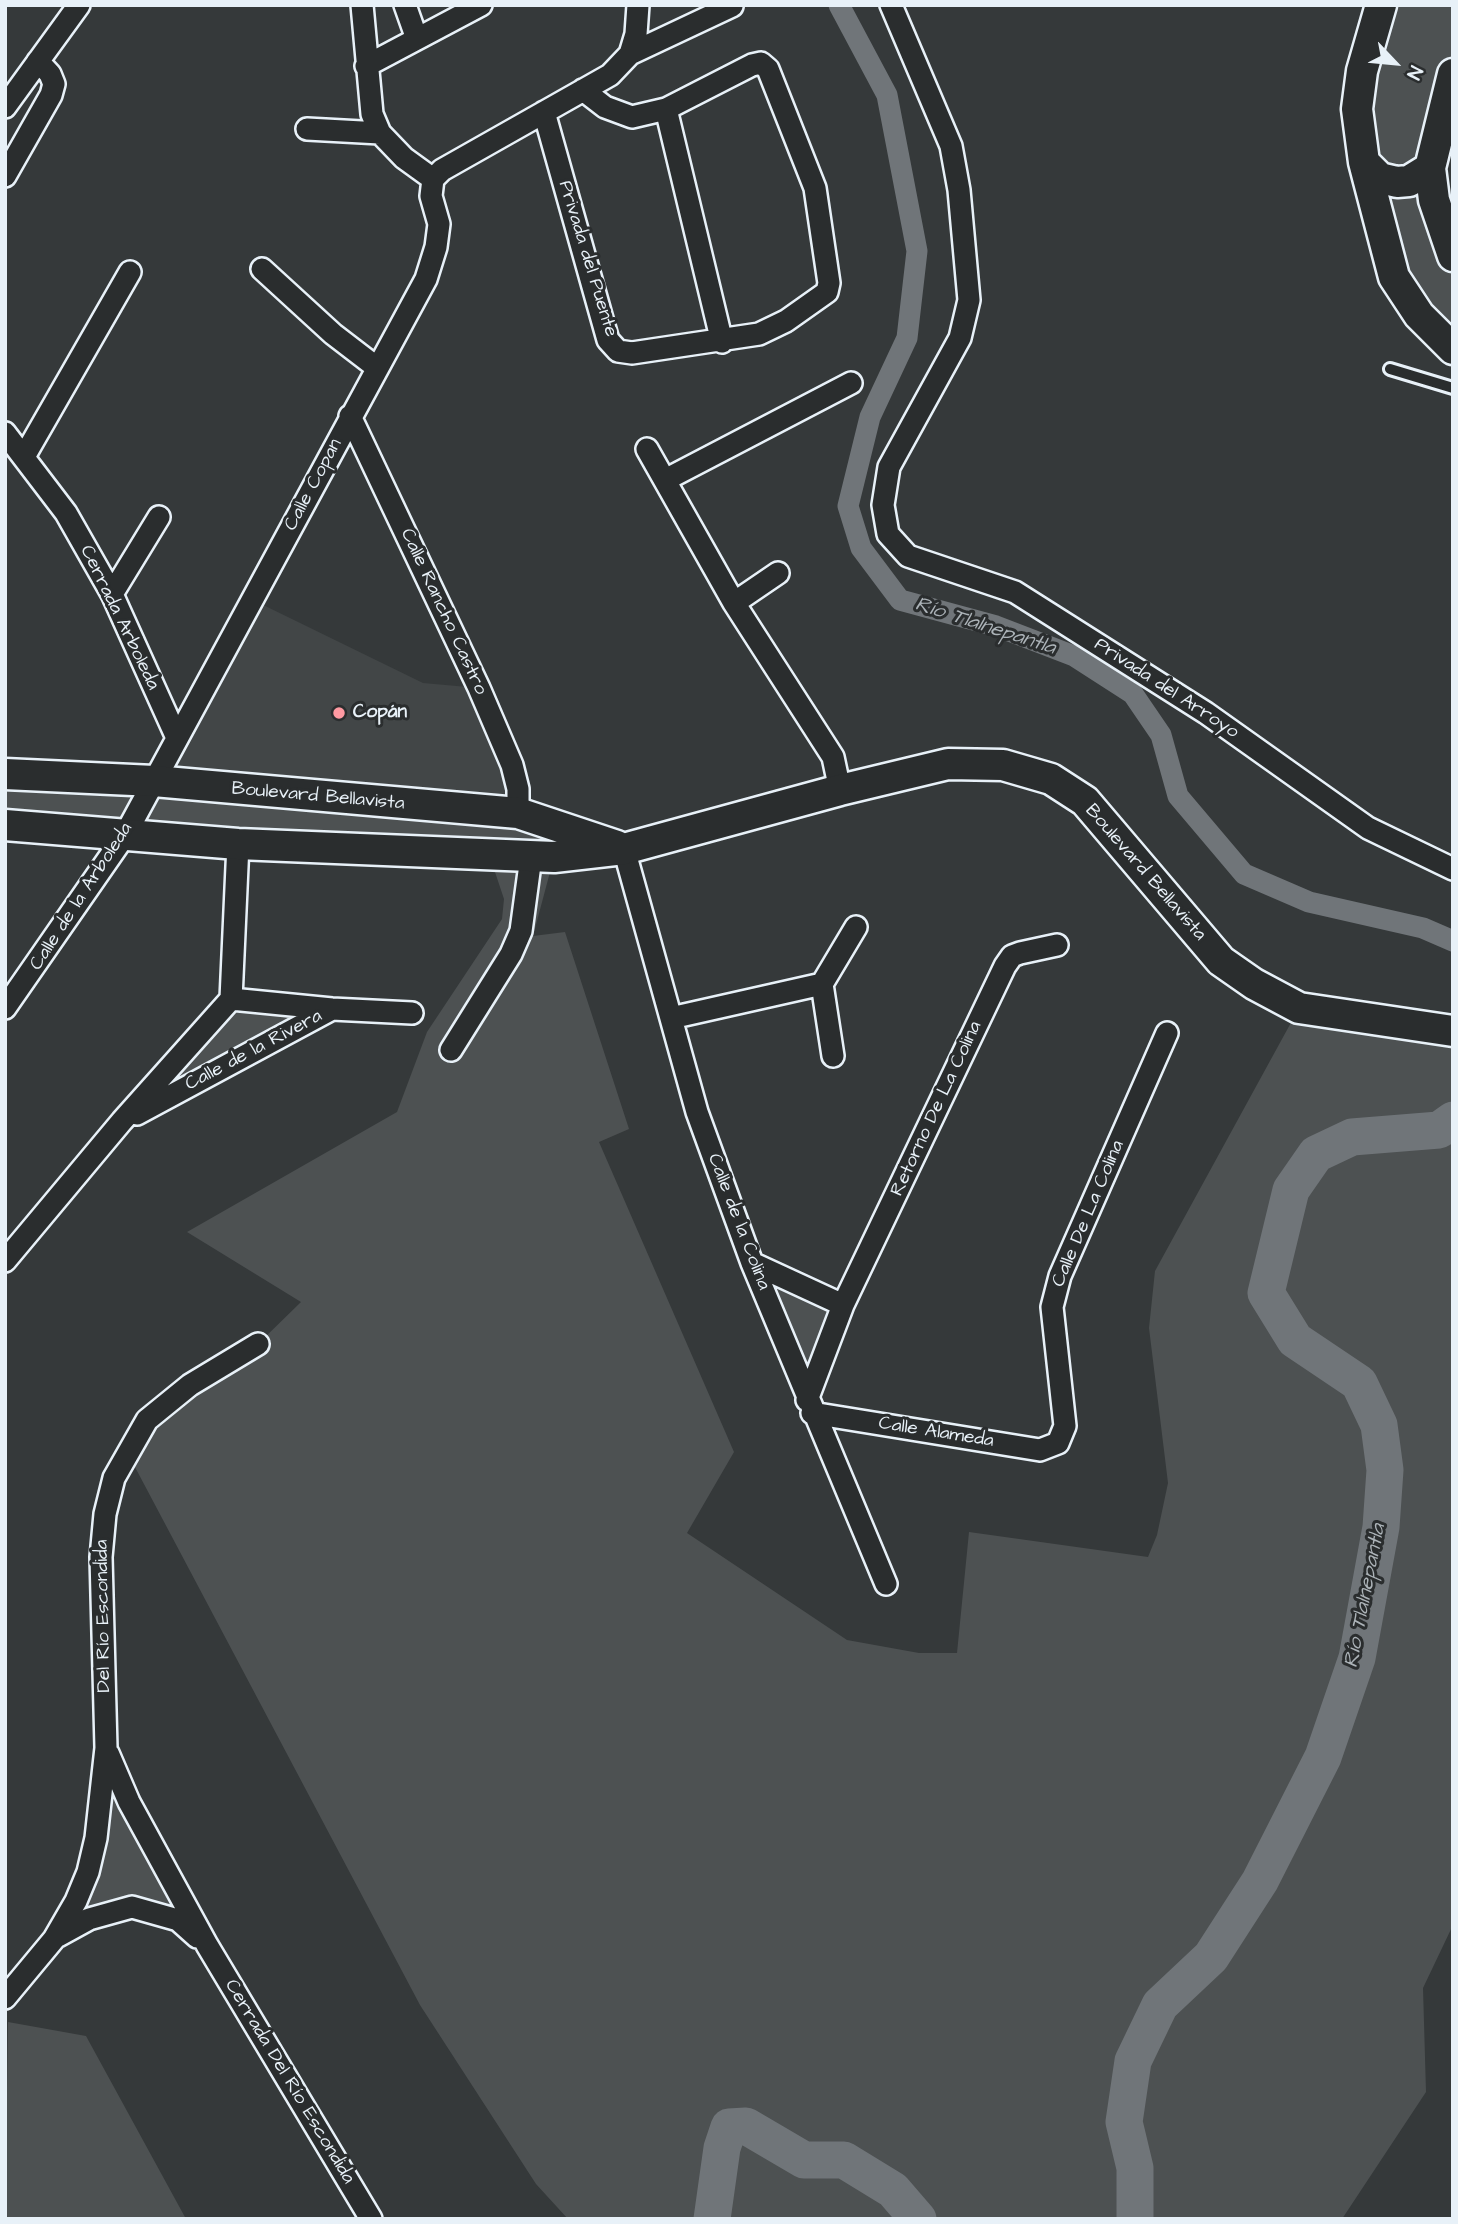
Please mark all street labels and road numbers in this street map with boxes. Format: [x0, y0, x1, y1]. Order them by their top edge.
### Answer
street label: Privada del Puente [552, 178, 622, 340]
street label: Calle Copan [280, 435, 348, 535]
street label: Calle Rancho Castro [394, 525, 492, 699]
street label: Cerrada Arboleda [74, 542, 164, 694]
street label: Privada del Arroyo [1090, 634, 1242, 744]
street label: Boulevard Bellavista [231, 778, 405, 816]
street label: Boulevard Bellavista [1079, 800, 1211, 946]
street label: Calle de la Arboleda [26, 819, 138, 975]
street label: Calle de la Rivera [182, 1005, 326, 1097]
street label: Retorno De La Colina [886, 1018, 988, 1200]
street label: Calle De La Colina [1048, 1137, 1130, 1291]
street label: Calle de la Colina [702, 1151, 774, 1293]
street label: Calle Alameda [877, 1413, 995, 1453]
street label: Del Río Escondida [91, 1539, 117, 1693]
street label: Cerrada Del Río Escondida [219, 1976, 359, 2188]

